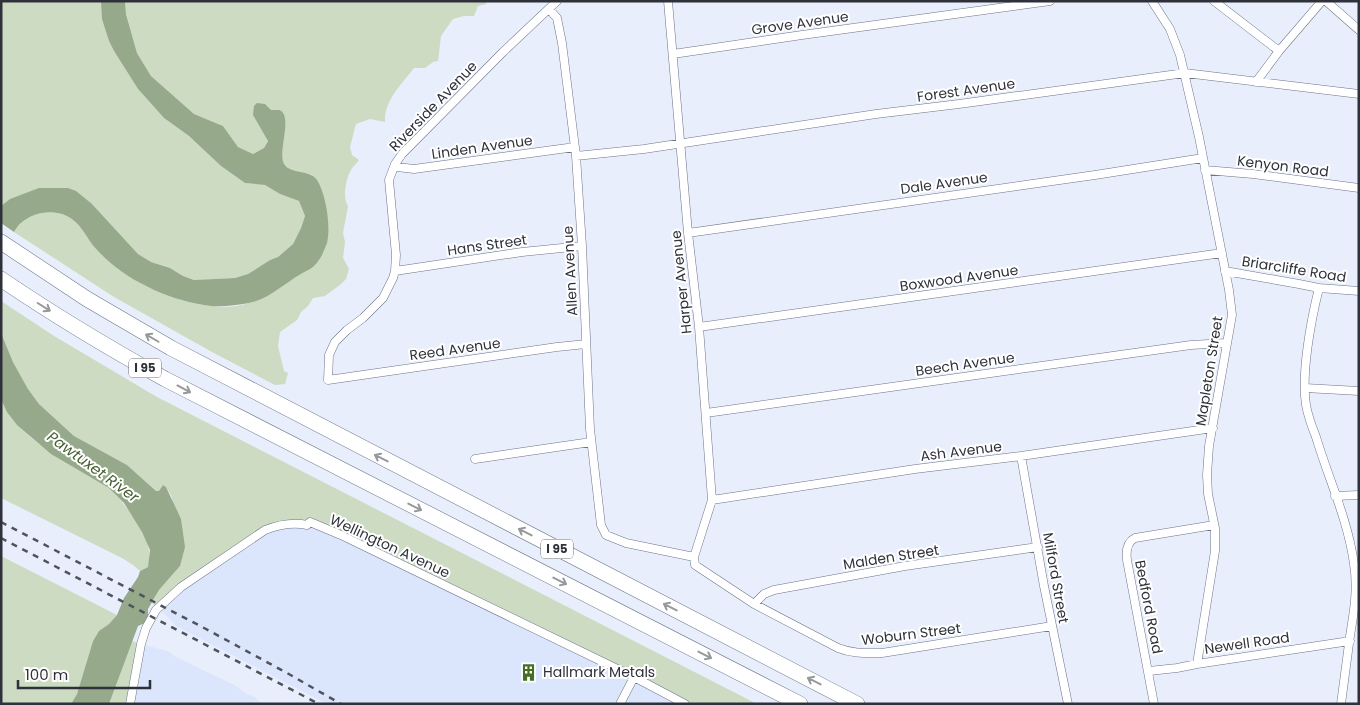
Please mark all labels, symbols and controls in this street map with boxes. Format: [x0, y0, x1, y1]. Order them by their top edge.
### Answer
street label: Grove Avenue [750, 6, 850, 40]
street label: Riverside Avenue [385, 56, 482, 156]
street label: Forest Avenue [916, 73, 1017, 107]
street label: Linden Avenue [430, 130, 534, 164]
street label: Kenyon Road [1236, 150, 1330, 182]
street label: Dale Avenue [899, 167, 989, 199]
street label: Allen Avenue [558, 225, 582, 317]
street label: Harper Avenue [666, 229, 696, 335]
street label: Hans Street [446, 230, 528, 260]
street label: Briarcliffe Road [1240, 251, 1348, 287]
street label: Boxwood Avenue [898, 260, 1020, 296]
one-way arrow [36, 302, 50, 312]
street label: Mapleton Street [1190, 315, 1228, 427]
one-way arrow [145, 332, 159, 342]
street label: Reed Avenue [408, 333, 502, 365]
street label: Beech Avenue [914, 347, 1016, 381]
road number: I 95 [129, 358, 161, 378]
one-way arrow [176, 384, 191, 394]
water label: Pawtuxet River [43, 426, 144, 507]
street label: Ash Avenue [919, 436, 1003, 466]
one-way arrow [374, 453, 389, 462]
one-way arrow [407, 503, 422, 513]
street label: Wellington Avenue [327, 509, 454, 583]
one-way arrow [518, 527, 533, 536]
street label: Milford Street [1038, 531, 1074, 625]
road number: I 95 [541, 540, 573, 558]
street label: Malden Street [842, 540, 940, 574]
street label: Bedford Road [1130, 558, 1168, 656]
one-way arrow [552, 577, 567, 586]
one-way arrow [662, 602, 677, 612]
street label: Woburn Street [860, 618, 962, 650]
street label: Newell Road [1203, 627, 1291, 659]
one-way arrow [697, 651, 712, 660]
scale bar [18, 658, 150, 690]
building icon: Hallmark Metals [519, 662, 539, 682]
place label: Hallmark Metals [543, 662, 655, 682]
text: 100 m [25, 664, 68, 685]
one-way arrow [807, 676, 822, 685]

